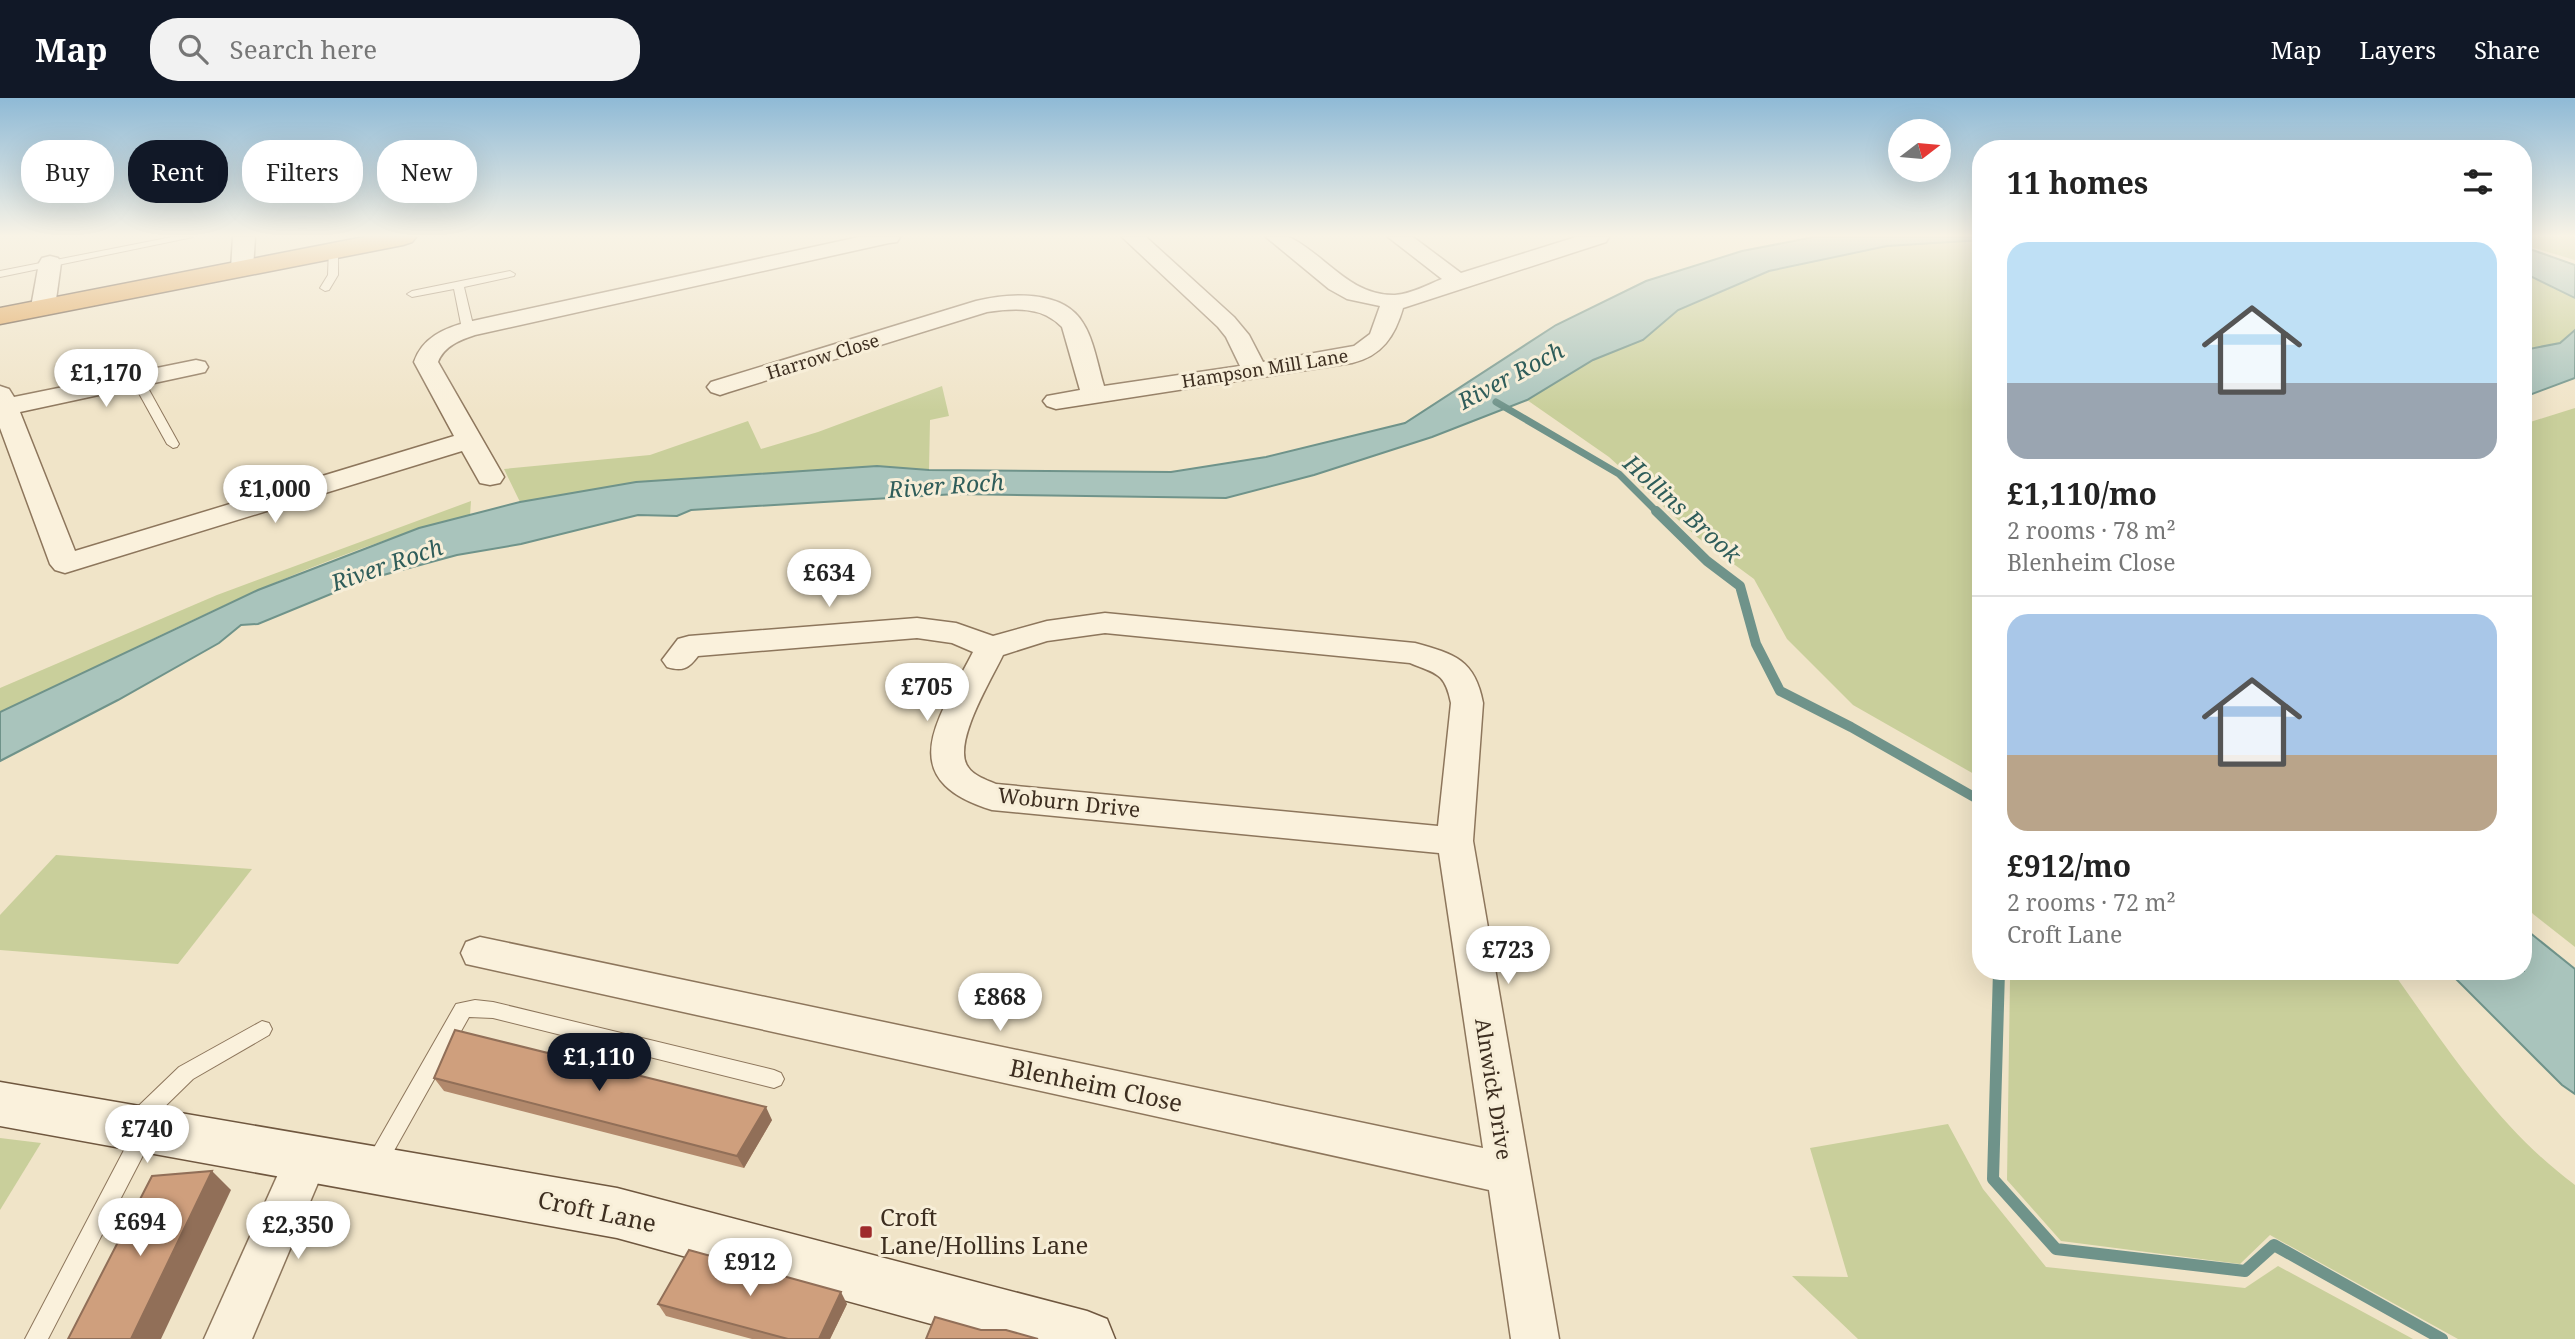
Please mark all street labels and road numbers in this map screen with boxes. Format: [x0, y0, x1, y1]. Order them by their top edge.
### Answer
street label: Harrow Close [763, 328, 882, 385]
street label: Hampson Mill Lane [1180, 343, 1350, 393]
street label: Woburn Drive [996, 781, 1142, 823]
street label: Alnwick Drive [1469, 1016, 1519, 1162]
street label: Blenheim Close [1007, 1050, 1186, 1119]
street label: Croft Lane [535, 1182, 660, 1239]

